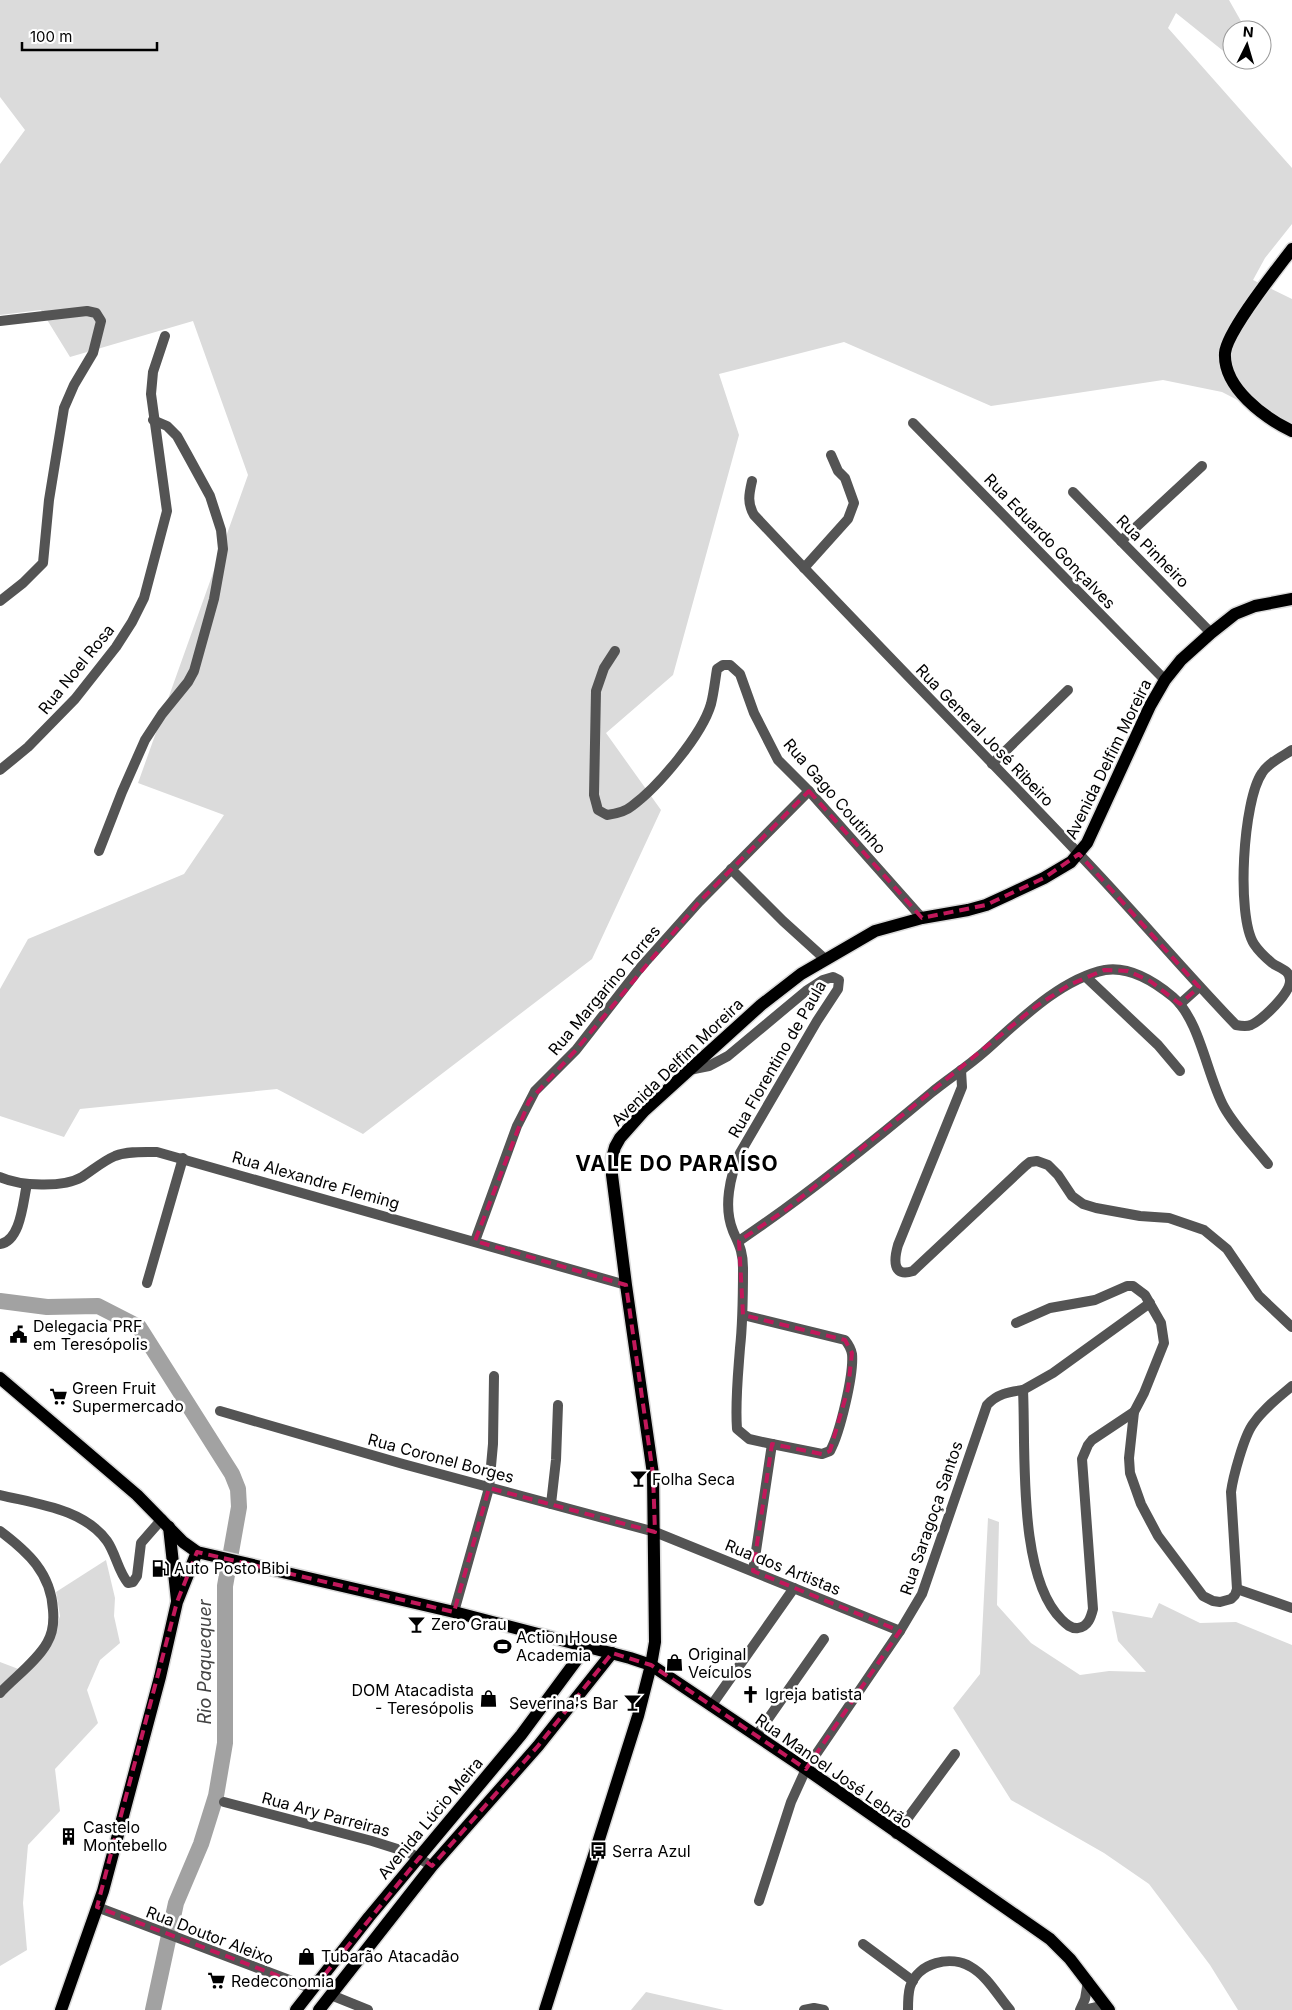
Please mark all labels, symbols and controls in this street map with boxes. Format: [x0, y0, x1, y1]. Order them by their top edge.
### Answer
scale bar [22, 20, 158, 52]
north arrow [1222, 20, 1272, 70]
text: N [1242, 23, 1254, 40]
text: 100 m [30, 27, 72, 46]
street label: Rua Eduardo Gonçalves [980, 469, 1120, 613]
street label: Rua Pinheiro [1112, 510, 1194, 592]
street label: Rua Noel Rosa [34, 620, 118, 718]
street label: Rua General José Ribeiro [912, 660, 1058, 810]
street label: Avenida Delfim Moreira [1061, 676, 1155, 842]
street label: Rua Gago Coutinho [779, 734, 891, 858]
street label: Rua Margarino Torres [544, 921, 664, 1059]
street label: Rua Florentino de Paula [724, 977, 830, 1141]
street label: Avenida Delfim Moreira [607, 994, 747, 1130]
street label: Rua Alexandre Fleming [230, 1146, 402, 1214]
district label: VALE DO PARAÍSO [575, 1150, 779, 1176]
place label: Delegacia PRF em Teresópolis [33, 1316, 148, 1354]
public building icon: Delegacia PRF em Teresópolis [9, 1325, 29, 1345]
place label: Green Fruit Supermercado [72, 1378, 184, 1416]
supermarket icon: Green Fruit Supermercado [48, 1387, 68, 1407]
street label: Rua Coronel Borges [366, 1429, 516, 1487]
street label: Rua Saragoça Santos [895, 1438, 967, 1598]
bar icon: Folha Seca [628, 1469, 648, 1489]
place label: Folha Seca [652, 1469, 735, 1489]
street label: Rua dos Artistas [722, 1535, 844, 1599]
fuel station icon: Auto Posto Bibi [150, 1558, 170, 1578]
place label: Auto Posto Bibi [174, 1558, 289, 1578]
water label: Rio Paquequer [194, 1598, 215, 1725]
bar icon: Zero Grau [407, 1614, 427, 1634]
place label: Zero Grau [431, 1614, 507, 1634]
place label: Action House Academia [516, 1627, 618, 1665]
sports icon: Action House Academia [492, 1636, 512, 1656]
place label: Original Veículos [688, 1644, 752, 1682]
shop icon: Original Veículos [664, 1653, 684, 1673]
place label: DOM Atacadista - Teresópolis [352, 1680, 474, 1718]
church icon: Igreja batista [741, 1684, 761, 1704]
place label: Igreja batista [765, 1684, 862, 1704]
shop icon: DOM Atacadista - Teresópolis [478, 1689, 498, 1709]
place label: Severina's Bar [509, 1693, 618, 1713]
bar icon: Severina's Bar [622, 1693, 642, 1713]
street label: Rua Manoel José Lebrão [752, 1709, 916, 1833]
street label: Avenida Lúcio Meira [373, 1753, 487, 1883]
street label: Rua Ary Parreiras [260, 1787, 392, 1841]
place label: Castelo Montebello [83, 1817, 167, 1855]
building icon: Castelo Montebello [59, 1826, 79, 1846]
bus stop icon: Serra Azul [588, 1841, 608, 1861]
place label: Serra Azul [612, 1841, 691, 1861]
street label: Rua Doutor Aleixo [143, 1901, 277, 1969]
shop icon: Tubarão Atacadão [297, 1946, 317, 1966]
place label: Tubarão Atacadão [321, 1946, 459, 1966]
supermarket icon: Redeconomia [207, 1971, 227, 1991]
place label: Redeconomia [231, 1971, 334, 1991]

